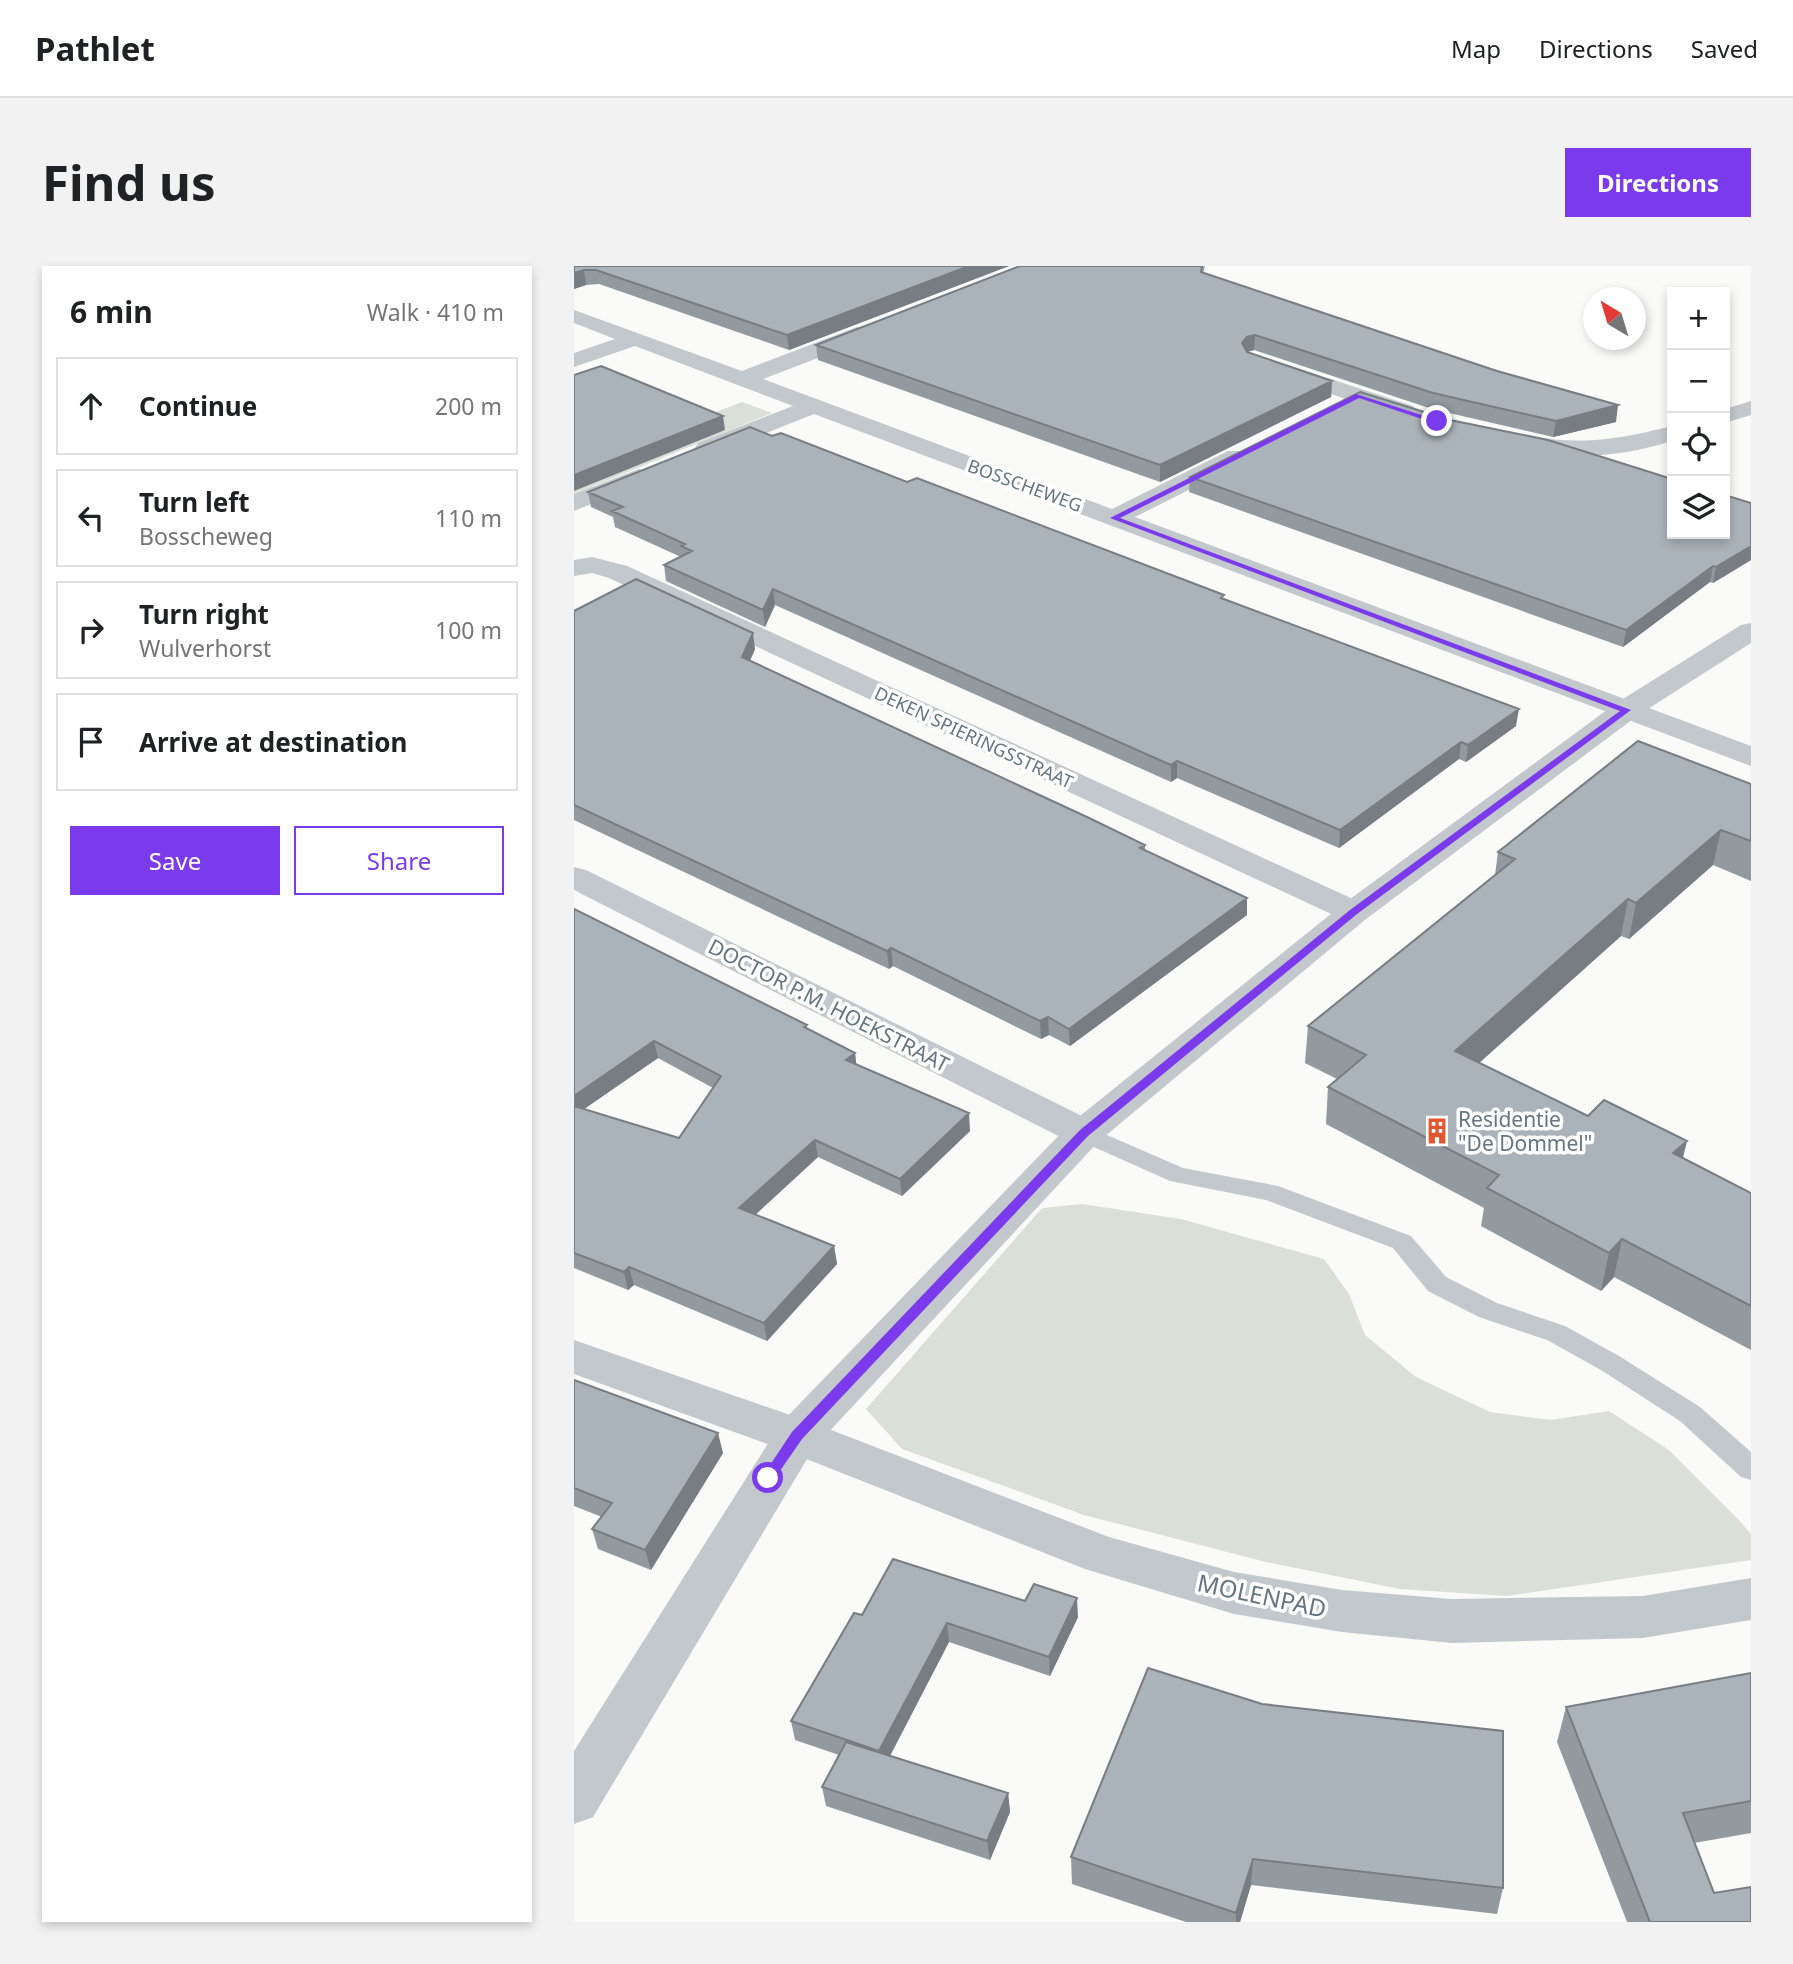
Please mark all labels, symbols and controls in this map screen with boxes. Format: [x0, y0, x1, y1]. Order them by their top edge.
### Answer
text: Pathlet [35, 26, 155, 71]
text: Map [1451, 32, 1501, 65]
text: Directions [1539, 32, 1653, 65]
text: Saved [1691, 32, 1758, 65]
button: Directions [1565, 148, 1751, 217]
text: Find us [42, 149, 216, 215]
north arrow [1583, 287, 1646, 350]
map controls [1667, 287, 1730, 539]
button: + [1667, 287, 1730, 350]
text: 6 min [70, 291, 153, 332]
text: Walk · 410 m [367, 296, 504, 328]
button: − [1667, 350, 1730, 413]
icon: ahead [72, 387, 110, 425]
text: Continue [139, 388, 257, 424]
text: 200 m [435, 390, 502, 422]
route end [1421, 405, 1452, 436]
button: locate [1667, 413, 1730, 476]
street label: BOSSCHEWEG [964, 453, 1086, 517]
button: layers [1667, 476, 1730, 539]
text: Turn left [139, 484, 250, 520]
icon: left [72, 499, 110, 537]
text: 110 m [435, 502, 502, 534]
text: Bosscheweg [139, 520, 273, 552]
text: Turn right [139, 596, 269, 632]
icon: right [72, 611, 110, 649]
text: 100 m [435, 614, 502, 646]
text: Wulverhorst [139, 632, 271, 664]
street label: DEKEN SPIERINGSSTRAAT [871, 680, 1077, 794]
icon: arrive [72, 723, 110, 761]
text: Arrive at destination [139, 724, 408, 760]
button: Save [70, 826, 280, 895]
button: Share [294, 826, 504, 895]
street label: DOCTOR P.M. HOEKSTRAAT [704, 932, 955, 1078]
place label: Residentie "De Dommel" [1458, 1105, 1592, 1157]
building icon: Residentie "De Dommel" [1422, 1116, 1452, 1146]
route start [752, 1462, 783, 1493]
street label: MOLENPAD [1195, 1565, 1329, 1625]

